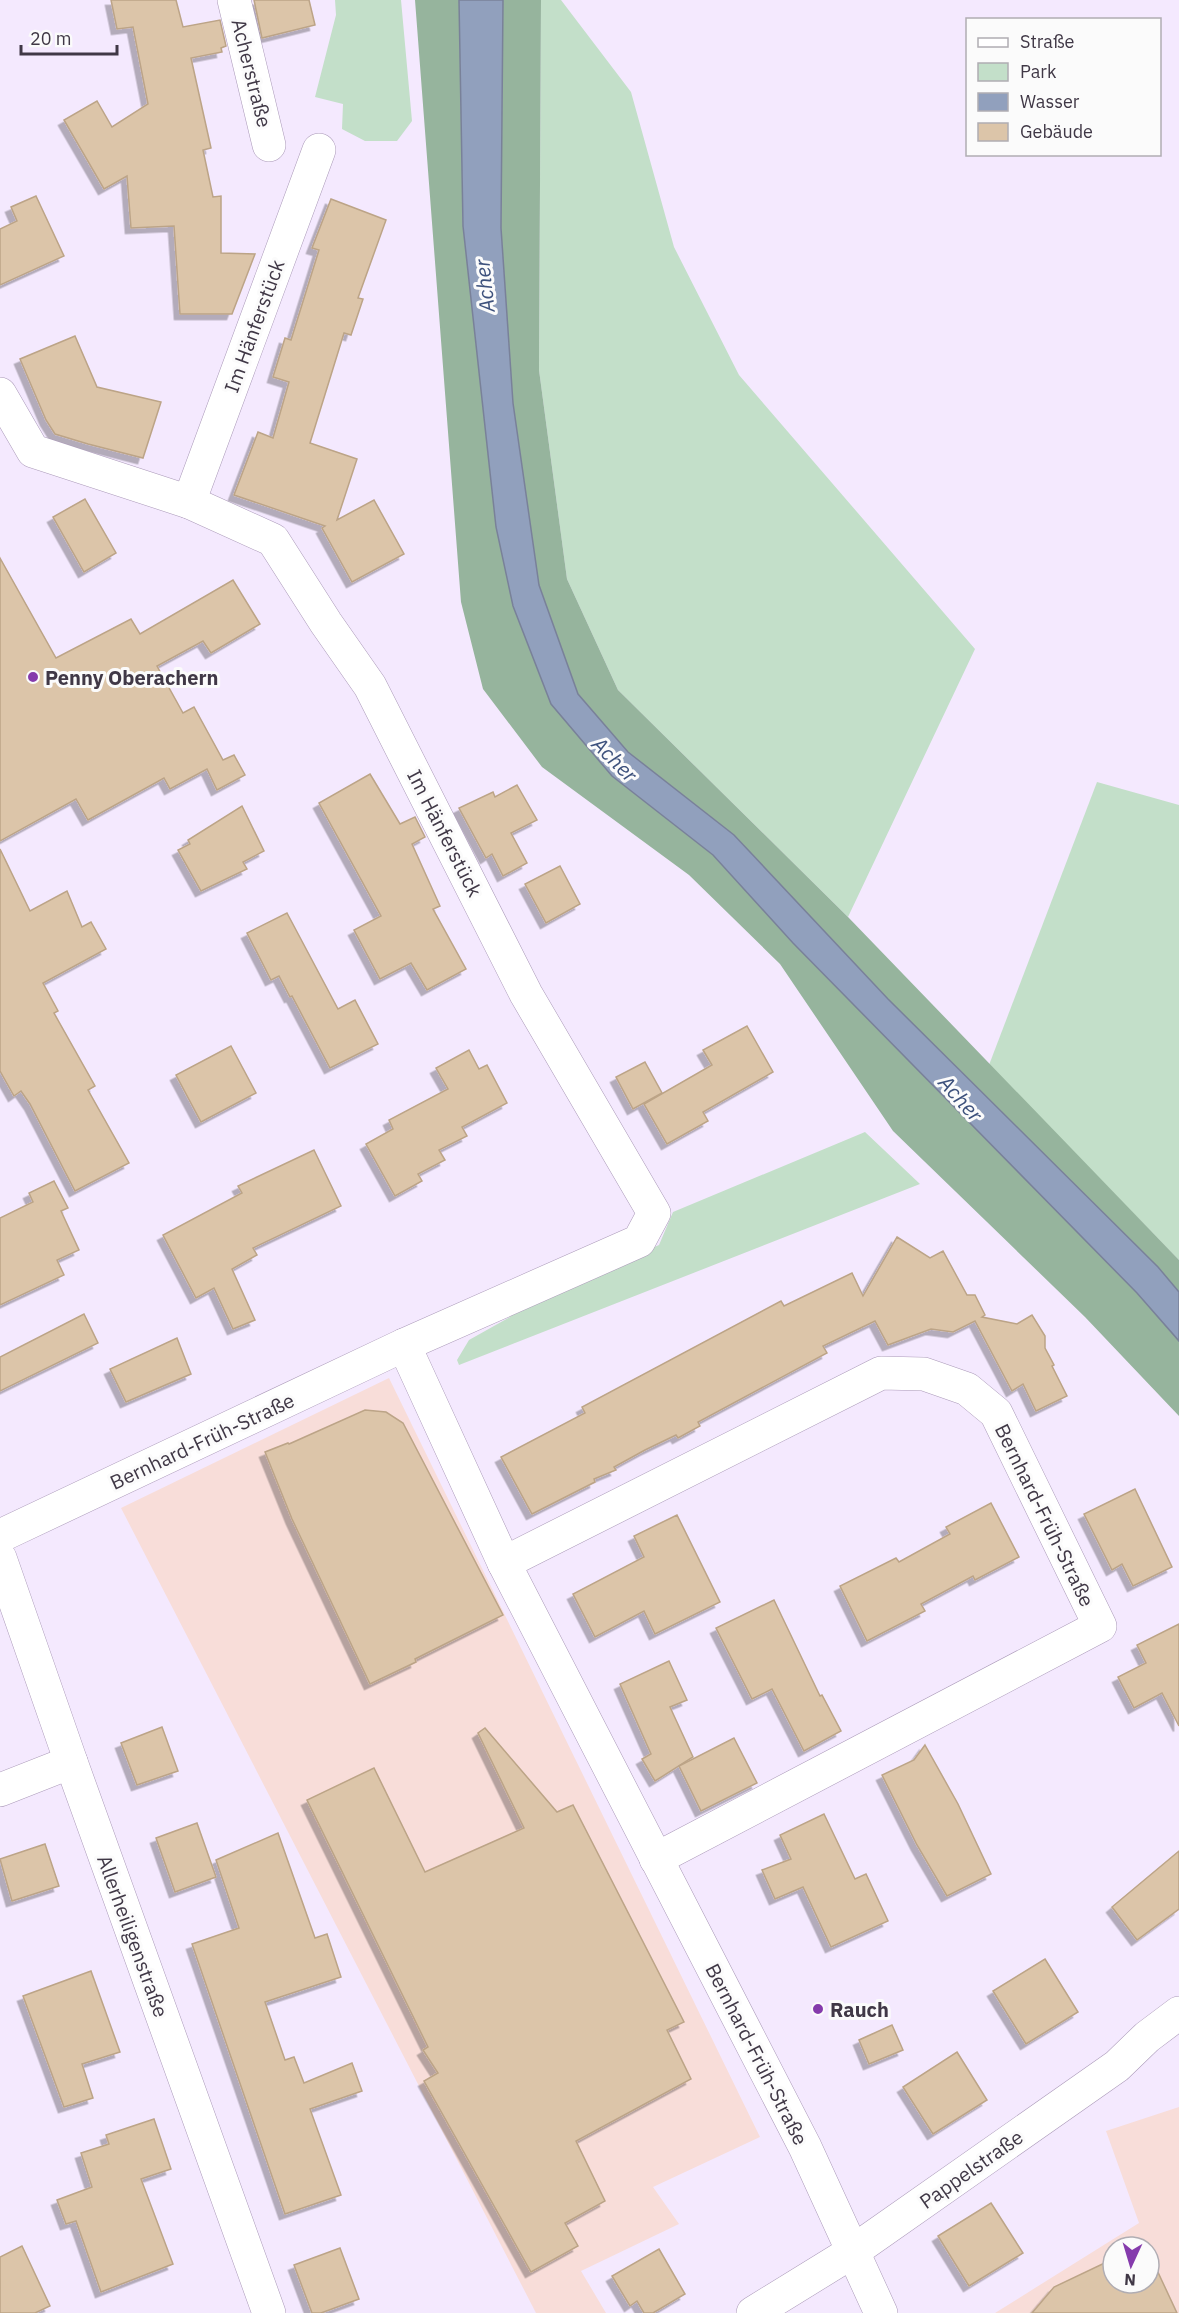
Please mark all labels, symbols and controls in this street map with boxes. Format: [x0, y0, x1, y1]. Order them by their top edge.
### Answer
street label: Acherstraße [225, 16, 279, 130]
scale bar [21, 18, 117, 56]
legend [966, 18, 1161, 156]
text: 20 m [30, 27, 72, 50]
text: Straße [1020, 30, 1074, 53]
text: Park [1020, 60, 1057, 83]
text: Wasser [1020, 90, 1080, 113]
text: Gebäude [1020, 120, 1093, 143]
street label: Im Hänferstück [217, 255, 291, 396]
water label: Acher [467, 257, 501, 315]
place label: Penny Oberachern [45, 664, 218, 691]
marker: Penny Oberachern [26, 670, 40, 684]
water label: Acher [586, 730, 645, 789]
street label: Im Hänferstück [401, 765, 489, 902]
water label: Acher [932, 1068, 990, 1128]
street label: Bernhard-Früh-Straße [105, 1386, 299, 1496]
street label: Bernhard-Früh-Straße [989, 1419, 1101, 1611]
street label: Allerheiligenstraße [91, 1851, 175, 2021]
street label: Bernhard-Früh-Straße [699, 1959, 815, 2149]
place label: Rauch [830, 1996, 889, 2023]
marker: Rauch [811, 2002, 825, 2016]
street label: Pappelstraße [914, 2123, 1028, 2215]
north arrow [1101, 2235, 1161, 2295]
text: N [1123, 2270, 1136, 2290]

